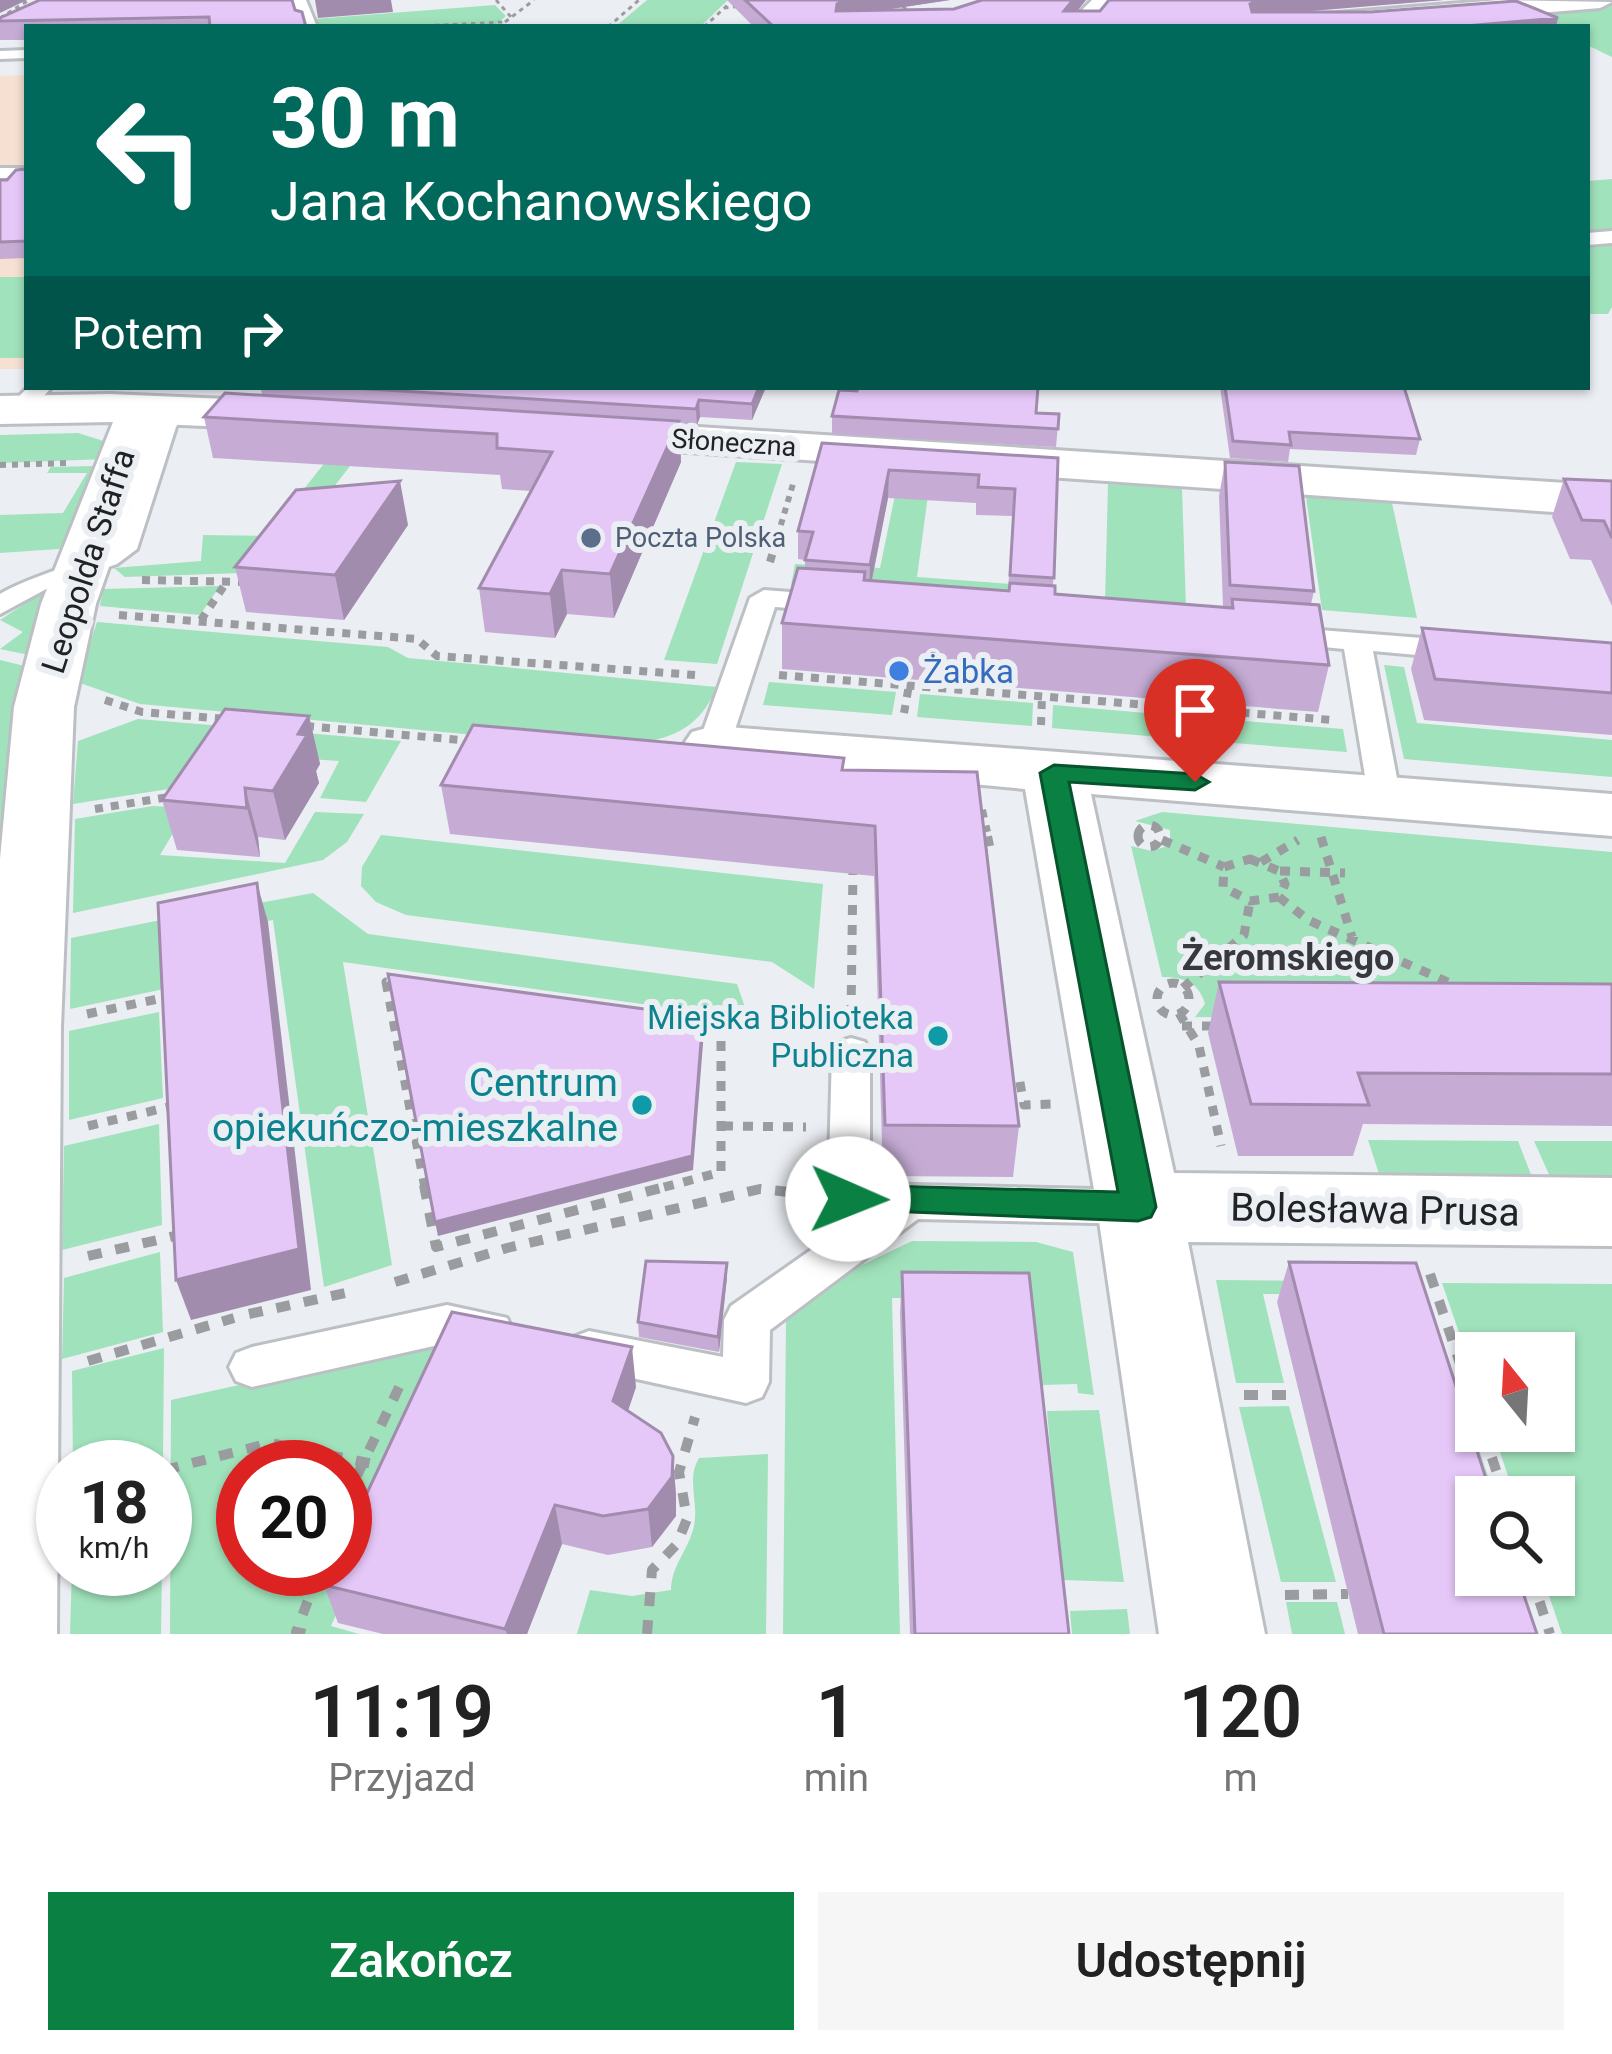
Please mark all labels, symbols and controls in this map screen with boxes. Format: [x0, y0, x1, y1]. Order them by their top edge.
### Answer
text: 30 m [270, 69, 460, 168]
icon: left [72, 72, 228, 228]
text: Jana Kochanowskiego [270, 170, 812, 233]
icon: right [228, 300, 294, 366]
text: Potem [72, 307, 204, 360]
street label: Słoneczna [670, 423, 798, 463]
street label: Leopolda Staffa [33, 444, 143, 678]
place label: Poczta Polska [615, 522, 786, 554]
marker: Poczta Polska [578, 525, 604, 551]
place label: Żabka [923, 652, 1014, 691]
marker: Żabka [886, 658, 912, 684]
pin [1144, 659, 1246, 782]
icon: arrive [1162, 677, 1228, 743]
district label: Żeromskiego [1182, 937, 1394, 979]
place label: Miejska Biblioteka Publiczna [647, 998, 914, 1075]
marker: Miejska Biblioteka Publiczna [925, 1023, 951, 1049]
place label: Centrum opiekuńczo-mieszkalne [212, 1060, 618, 1151]
marker: Centrum opiekuńczo-mieszkalne [629, 1092, 655, 1118]
position arrow [785, 1136, 911, 1262]
street label: Bolesława Prusa [1230, 1184, 1520, 1236]
north arrow [1455, 1332, 1575, 1452]
map controls [1455, 1332, 1575, 1596]
speed limit sign: 20 [216, 1440, 372, 1596]
text: 18 [80, 1467, 148, 1538]
button: search [1455, 1476, 1575, 1596]
text: km/h [79, 1530, 149, 1565]
text: 11:19 [310, 1670, 494, 1755]
text: 1 [816, 1670, 857, 1755]
text: 120 [1179, 1670, 1302, 1755]
text: Przyjazd [328, 1755, 475, 1801]
text: min [804, 1755, 869, 1801]
text: m [1223, 1755, 1258, 1801]
button: Zakończ [48, 1892, 794, 2030]
button: Udostępnij [818, 1892, 1564, 2030]

